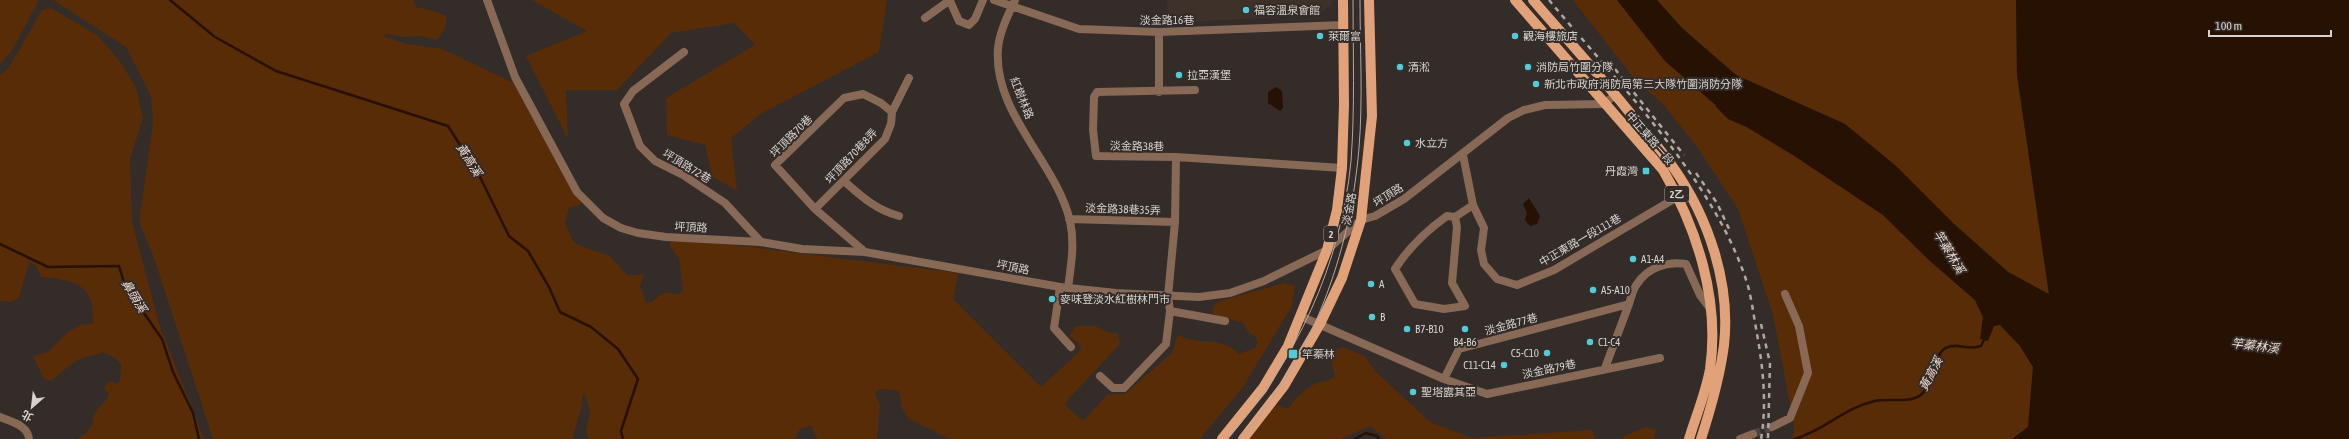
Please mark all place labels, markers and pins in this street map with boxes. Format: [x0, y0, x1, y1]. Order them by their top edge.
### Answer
place label: 福容溫泉會館 [1254, 4, 1320, 16]
marker: 福容溫泉會館 [1241, 5, 1251, 15]
place label: 萊爾富 [1328, 30, 1361, 42]
place label: 觀海樓旅店 [1523, 30, 1578, 42]
marker: 萊爾富 [1315, 31, 1325, 41]
marker: 觀海樓旅店 [1510, 31, 1520, 41]
place label: 清淞 [1408, 61, 1430, 73]
place label: 消防局竹圍分隊 [1536, 61, 1613, 73]
marker: 清淞 [1395, 62, 1405, 72]
marker: 消防局竹圍分隊 [1523, 62, 1533, 72]
place label: 拉亞漢堡 [1187, 69, 1231, 81]
marker: 拉亞漢堡 [1174, 70, 1184, 80]
place label: 新北市政府消防局第三大隊竹圍消防分隊 [1544, 78, 1742, 90]
marker: 新北市政府消防局第三大隊竹圍消防分隊 [1531, 79, 1541, 89]
place label: 水立方 [1415, 137, 1448, 149]
marker: 水立方 [1402, 138, 1412, 148]
place label: 丹霞灣 [1605, 165, 1638, 177]
marker: 丹霞灣 [1641, 166, 1651, 176]
place label: A1-A4 [1641, 253, 1664, 265]
marker: A1-A4 [1628, 254, 1638, 264]
place label: A [1379, 278, 1385, 290]
marker: A [1366, 279, 1376, 289]
place label: A5-A10 [1601, 284, 1630, 296]
marker: A5-A10 [1588, 285, 1598, 295]
place label: 麥味登淡水紅樹林門市 [1060, 293, 1170, 305]
marker: 麥味登淡水紅樹林門市 [1047, 294, 1057, 304]
place label: B [1380, 311, 1386, 323]
marker: B [1367, 312, 1377, 322]
place label: B7-B10 [1415, 323, 1444, 335]
marker: B7-B10 [1402, 324, 1412, 334]
marker: B4-B6 [1460, 324, 1470, 334]
place label: B4-B6 [1453, 336, 1477, 348]
place label: C1-C4 [1598, 336, 1620, 348]
marker: C1-C4 [1585, 337, 1595, 347]
place label: C5-C10 [1511, 347, 1539, 359]
marker: 竿蓁林 [1287, 348, 1299, 360]
place label: 竿蓁林 [1302, 348, 1335, 360]
marker: C5-C10 [1542, 348, 1552, 358]
place label: C11-C14 [1463, 359, 1496, 371]
marker: C11-C14 [1499, 360, 1509, 370]
place label: 聖塔露其亞 [1421, 386, 1476, 398]
marker: 聖塔露其亞 [1408, 387, 1418, 397]

